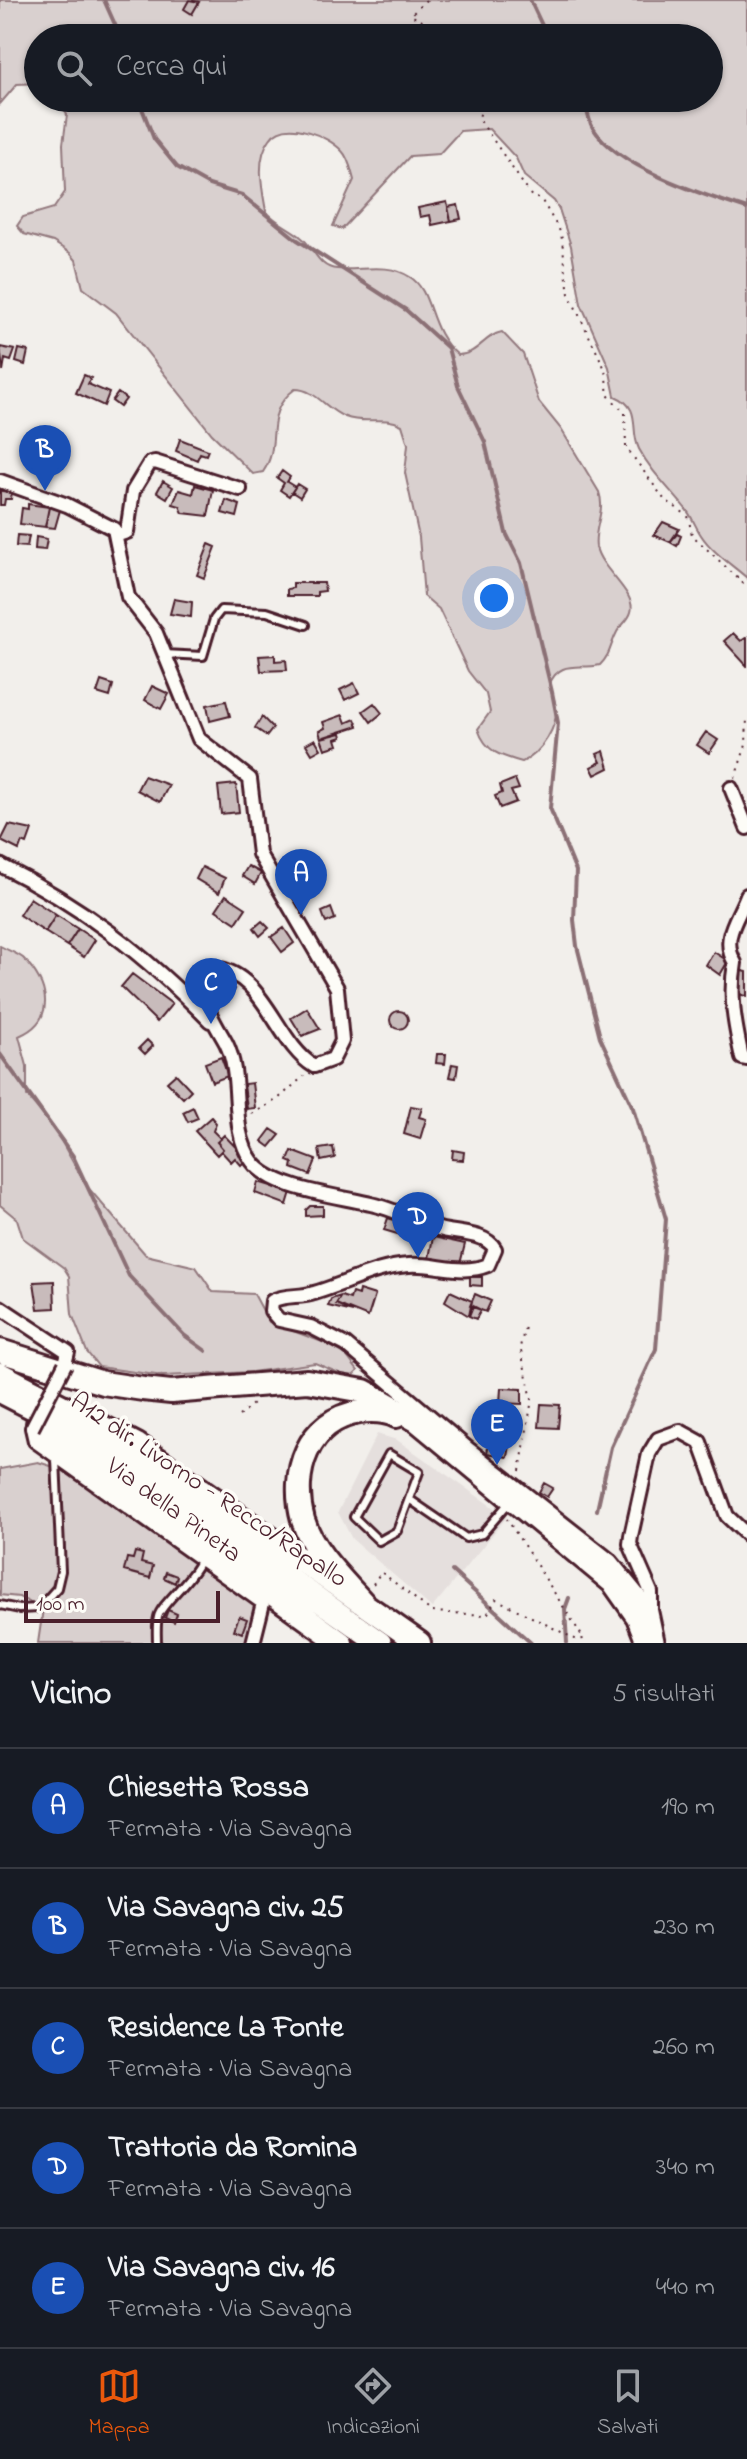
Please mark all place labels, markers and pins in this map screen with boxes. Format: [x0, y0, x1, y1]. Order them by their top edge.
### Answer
pin: B [19, 425, 71, 491]
pin: A [275, 849, 327, 915]
pin: C [185, 958, 237, 1024]
pin: D [392, 1192, 444, 1258]
pin: E [471, 1399, 523, 1465]

